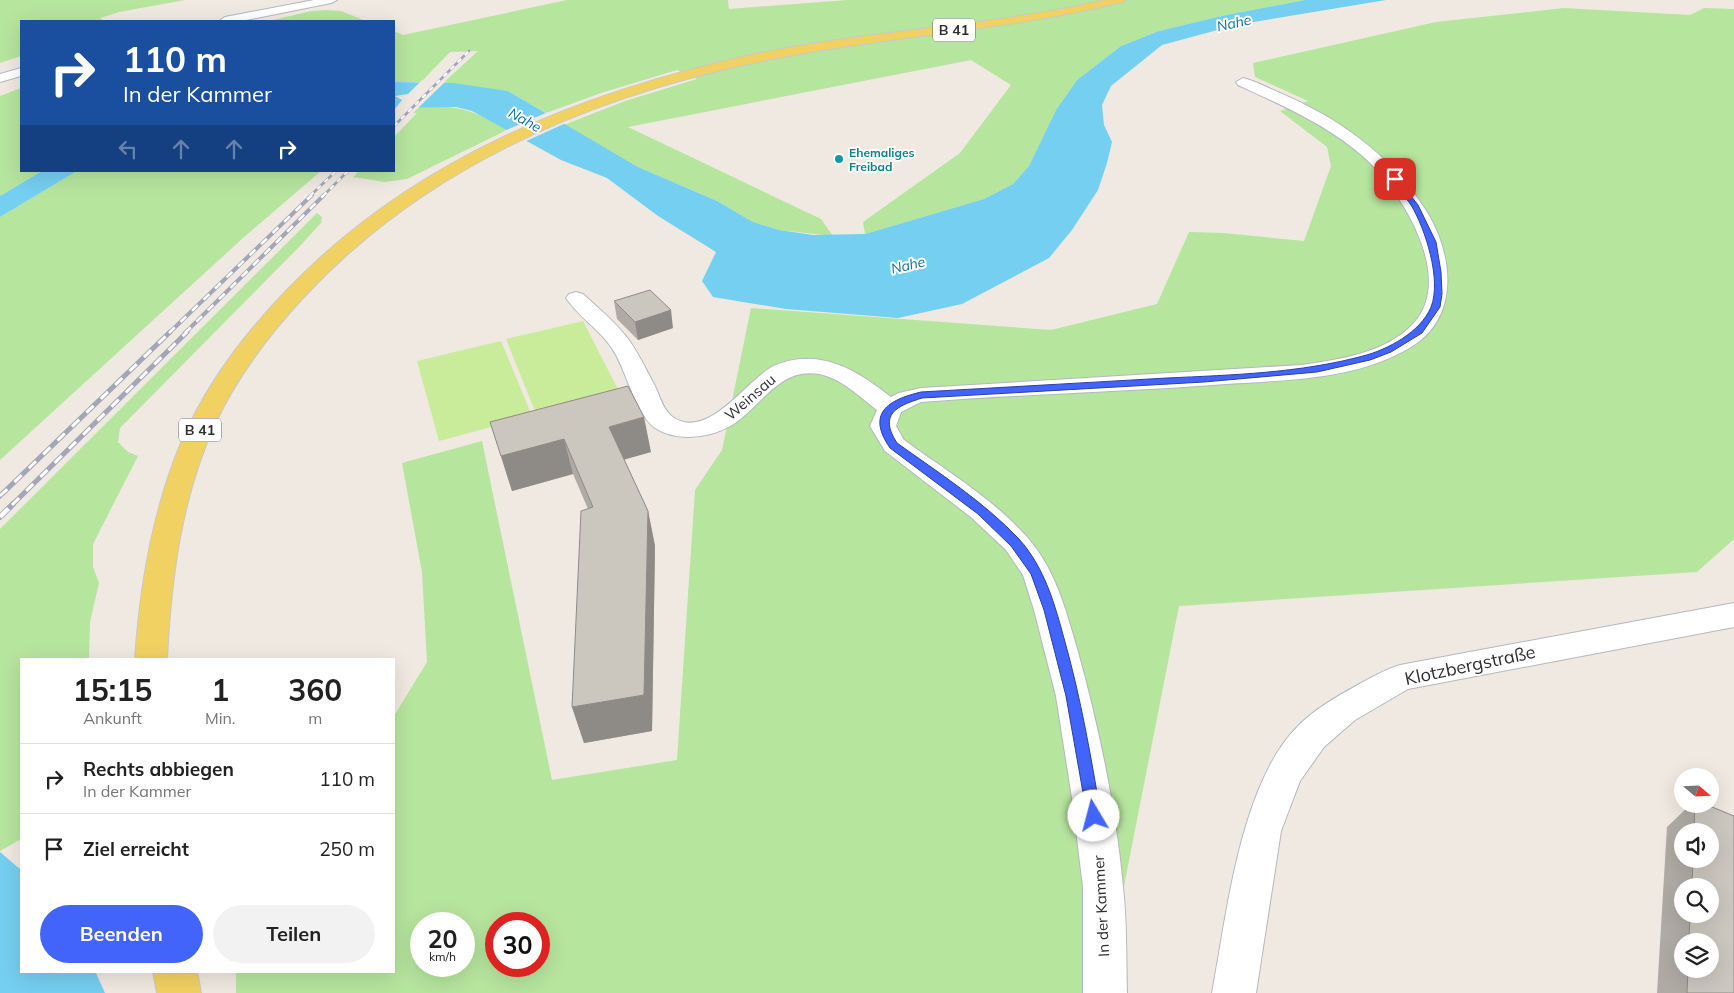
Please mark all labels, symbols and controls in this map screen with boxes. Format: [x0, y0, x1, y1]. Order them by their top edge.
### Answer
water label: Nahe [1215, 11, 1253, 35]
road number: B 41 [933, 18, 975, 42]
text: 110 m [123, 37, 227, 81]
icon: right [40, 40, 105, 105]
text: In der Kammer [123, 80, 272, 108]
water label: Nahe [505, 104, 545, 136]
icon: left [114, 135, 142, 163]
icon: ahead [167, 135, 195, 163]
icon: ahead [220, 135, 248, 163]
icon: right [273, 135, 301, 163]
place label: Ehemaliges Freibad [849, 145, 915, 174]
marker: Ehemaliges Freibad [833, 153, 845, 165]
pin [1374, 158, 1416, 200]
icon: arrive [1381, 165, 1409, 193]
water label: Nahe [889, 252, 927, 278]
street label: Weinsau [721, 370, 779, 424]
road number: B 41 [179, 418, 221, 442]
street label: Klotzbergstraße [1403, 640, 1537, 690]
text: 15:15 [73, 671, 152, 709]
text: 1 [211, 671, 229, 709]
text: 360 [288, 671, 342, 709]
text: Ankunft [83, 708, 142, 728]
text: Min. [205, 708, 235, 728]
text: m [308, 708, 322, 728]
text: Rechts abbiegen [83, 757, 234, 781]
icon: right [40, 765, 68, 793]
text: 110 m [319, 767, 375, 791]
north arrow [1674, 768, 1719, 812]
map controls [1674, 768, 1719, 978]
text: In der Kammer [83, 781, 191, 801]
position arrow [1067, 789, 1119, 841]
button: sound [1674, 823, 1719, 868]
icon: arrive [40, 835, 68, 863]
text: Ziel erreicht [83, 837, 189, 861]
text: 250 m [319, 837, 375, 861]
street label: In der Kammer [1089, 854, 1113, 957]
button: search [1674, 878, 1719, 923]
button: Beenden [40, 905, 203, 963]
button: Teilen [213, 905, 375, 963]
speed limit sign: 30 [485, 912, 550, 977]
text: 20 [427, 923, 458, 954]
button: layers [1674, 933, 1719, 978]
text: km/h [429, 949, 456, 964]

